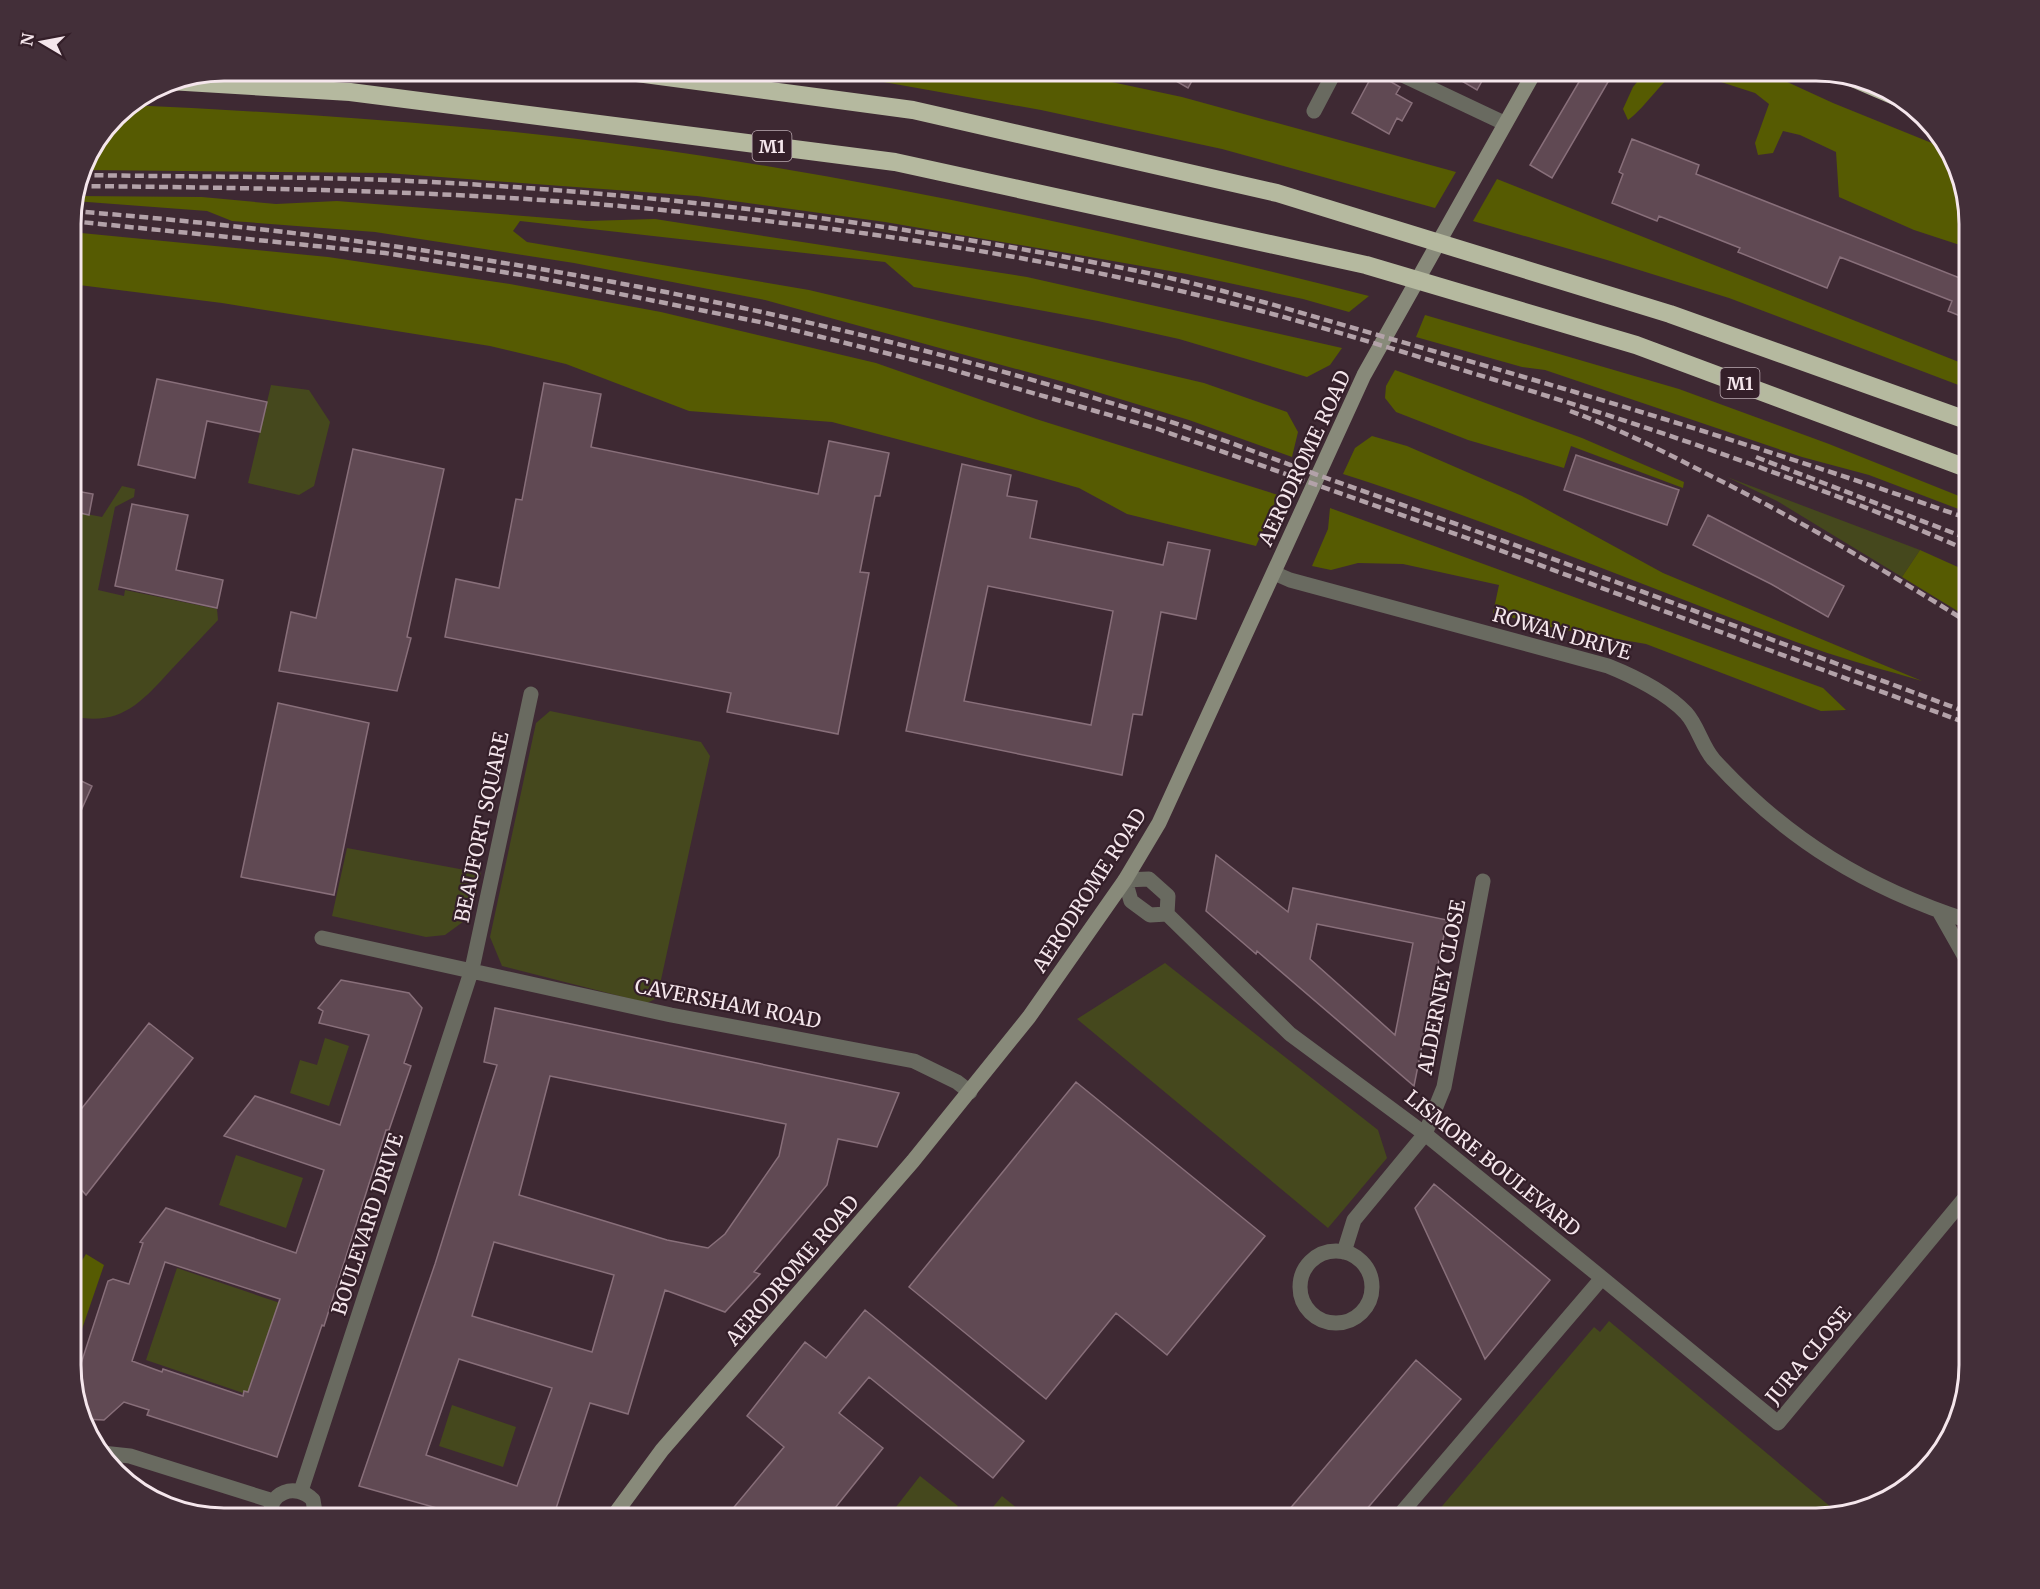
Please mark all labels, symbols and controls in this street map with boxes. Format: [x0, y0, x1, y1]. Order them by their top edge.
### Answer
north arrow [12, 12, 72, 72]
text: N [16, 31, 38, 47]
road number: M1 [752, 131, 792, 161]
street label: AERODROME ROAD [1252, 366, 1356, 551]
road number: M1 [1720, 368, 1760, 398]
street label: ROWAN DRIVE [1490, 601, 1635, 665]
street label: BEAUFORT SQUARE [449, 729, 513, 925]
street label: AERODROME ROAD [1026, 803, 1151, 978]
street label: ALDERNEY CLOSE [1412, 897, 1470, 1078]
street label: CAVERSHAM ROAD [633, 973, 823, 1033]
street label: LISMORE BOULEVARD [1400, 1085, 1586, 1241]
street label: BOULEVARD DRIVE [326, 1130, 408, 1318]
street label: AERODROME ROAD [719, 1190, 864, 1351]
street label: JURA CLOSE [1759, 1301, 1856, 1410]

